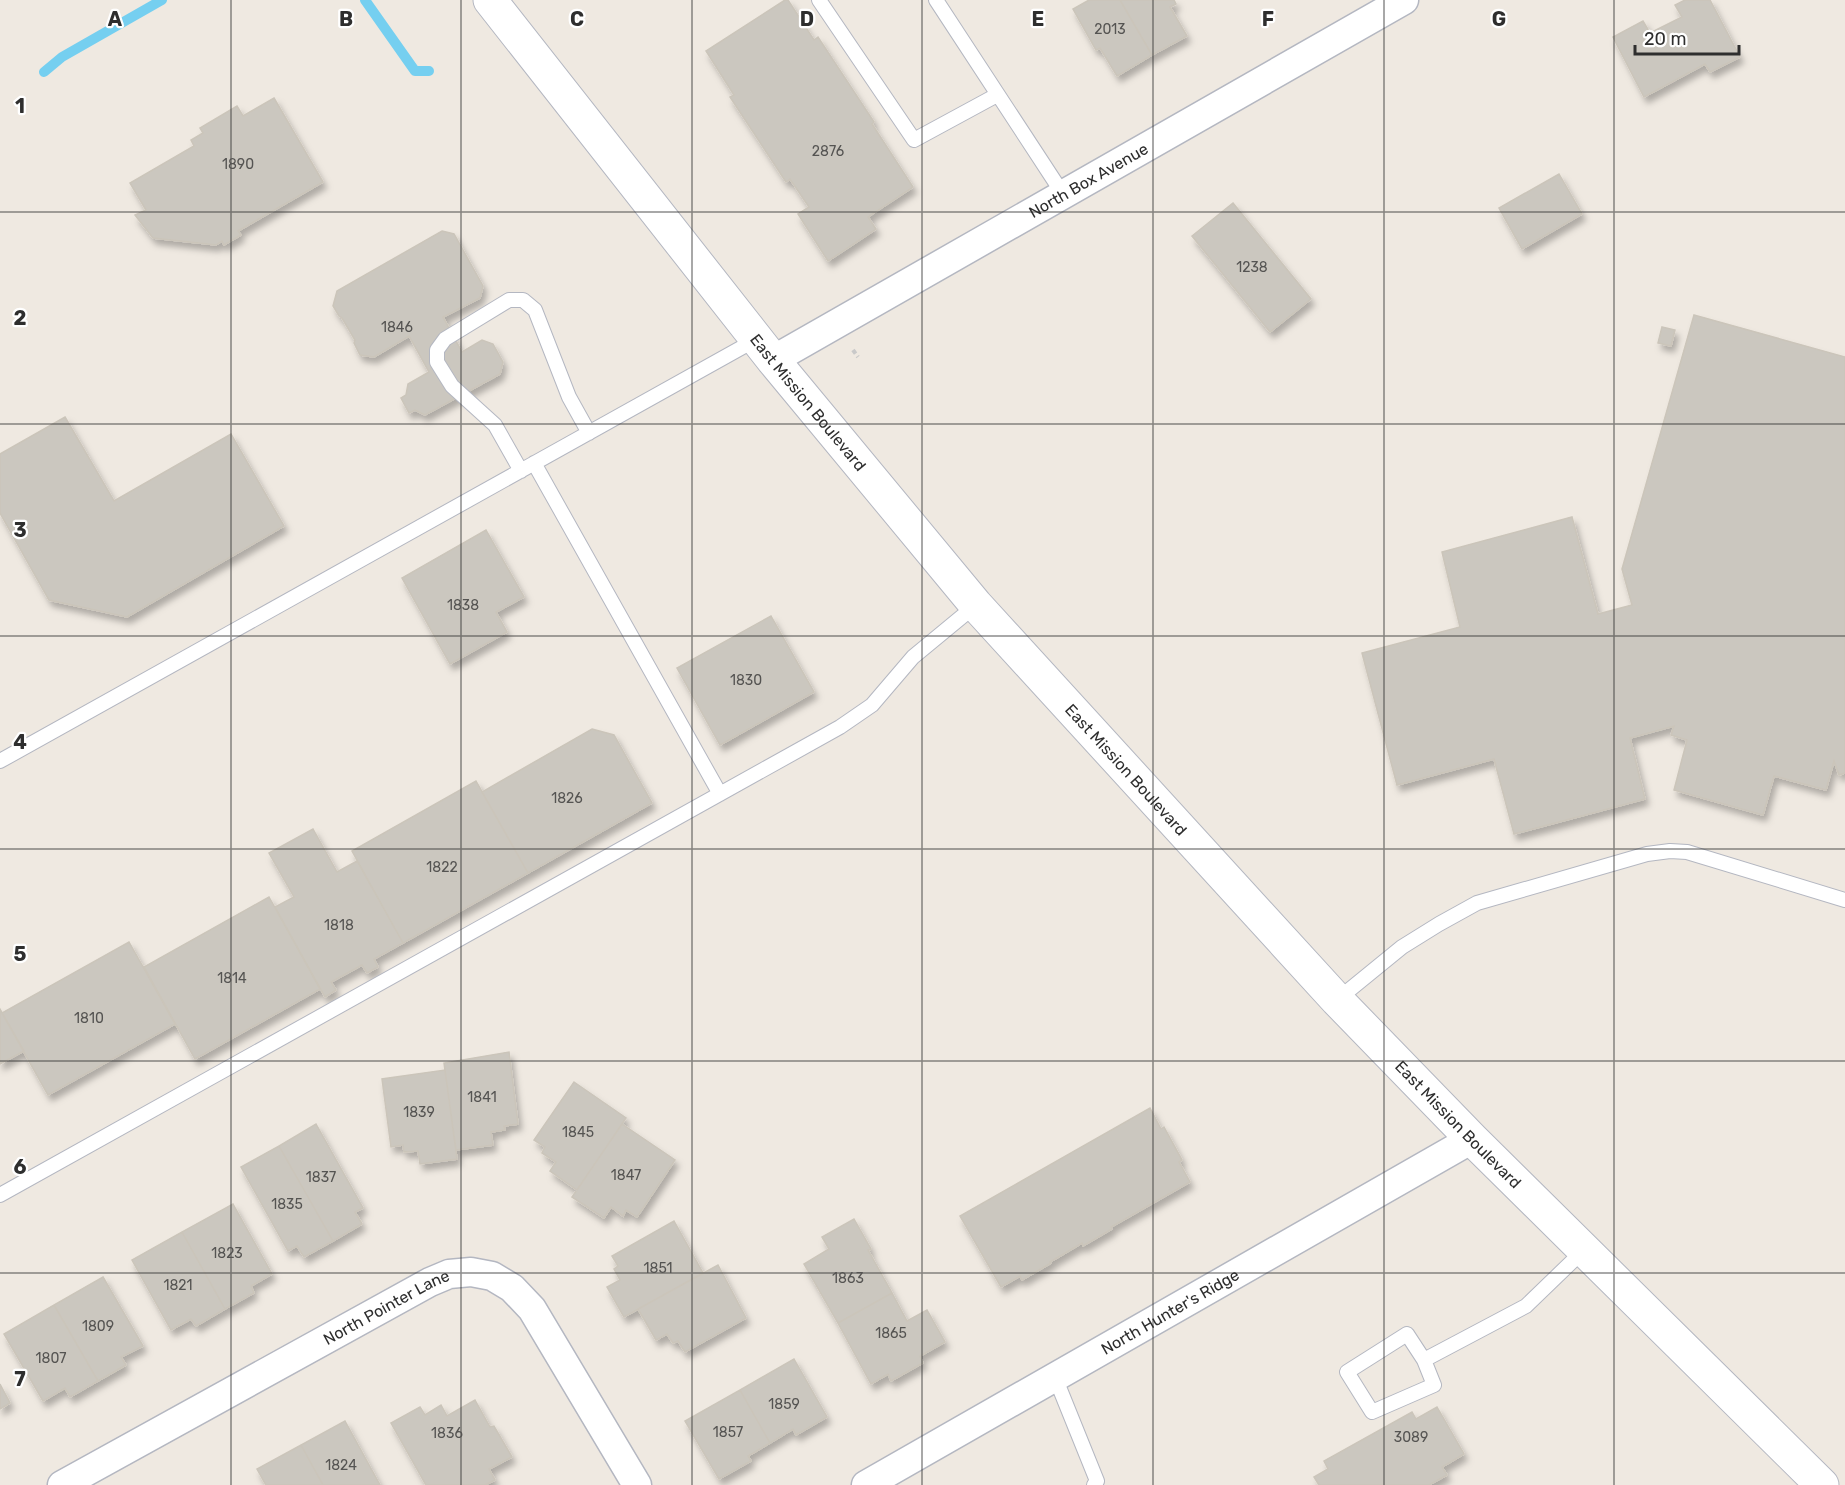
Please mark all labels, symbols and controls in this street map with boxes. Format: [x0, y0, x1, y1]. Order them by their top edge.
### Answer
text: A [108, 7, 123, 31]
text: B [339, 7, 353, 31]
text: C [570, 7, 584, 31]
text: D [800, 7, 814, 31]
text: E [1032, 7, 1044, 31]
text: F [1262, 7, 1274, 31]
text: G [1492, 7, 1506, 31]
scale bar [1635, 18, 1738, 56]
house number: 2013 [1094, 21, 1126, 38]
text: 20 m [1644, 28, 1686, 50]
text: 1 [15, 94, 25, 118]
street label: North Box Avenue [1025, 139, 1151, 222]
house number: 2876 [812, 143, 844, 160]
house number: 1890 [222, 156, 254, 173]
house number: 1238 [1236, 259, 1268, 276]
text: 2 [14, 306, 27, 330]
house number: 1846 [381, 319, 413, 336]
street label: East Mission Boulevard [747, 330, 870, 474]
text: 3 [13, 518, 27, 542]
house number: 1838 [447, 597, 479, 614]
house number: 1830 [730, 672, 762, 689]
street label: East Mission Boulevard [1062, 700, 1191, 839]
text: 4 [13, 730, 27, 754]
house number: 1826 [551, 790, 583, 807]
house number: 1822 [426, 859, 458, 876]
house number: 1818 [324, 917, 354, 934]
text: 5 [14, 942, 27, 966]
house number: 1814 [217, 970, 247, 987]
house number: 1810 [74, 1010, 104, 1027]
street label: East Mission Boulevard [1392, 1057, 1525, 1192]
house number: 1841 [467, 1089, 497, 1106]
house number: 1839 [403, 1104, 435, 1121]
house number: 1845 [562, 1124, 594, 1141]
text: 6 [13, 1155, 27, 1179]
house number: 1847 [611, 1167, 641, 1184]
house number: 1837 [306, 1169, 336, 1186]
house number: 1835 [271, 1196, 303, 1213]
house number: 1823 [211, 1245, 243, 1262]
house number: 1851 [644, 1260, 673, 1277]
street label: North Pointer Lane [320, 1265, 452, 1349]
street label: North Hunter's Ridge [1097, 1265, 1242, 1358]
house number: 1863 [832, 1270, 864, 1287]
house number: 1821 [163, 1277, 193, 1294]
house number: 1809 [82, 1318, 114, 1335]
house number: 1865 [875, 1325, 907, 1342]
house number: 1807 [36, 1350, 66, 1367]
text: 7 [14, 1367, 26, 1391]
house number: 1859 [768, 1396, 800, 1413]
house number: 1857 [713, 1424, 743, 1441]
house number: 1836 [431, 1425, 463, 1442]
house number: 3089 [1394, 1429, 1428, 1446]
house number: 1824 [325, 1457, 357, 1474]

